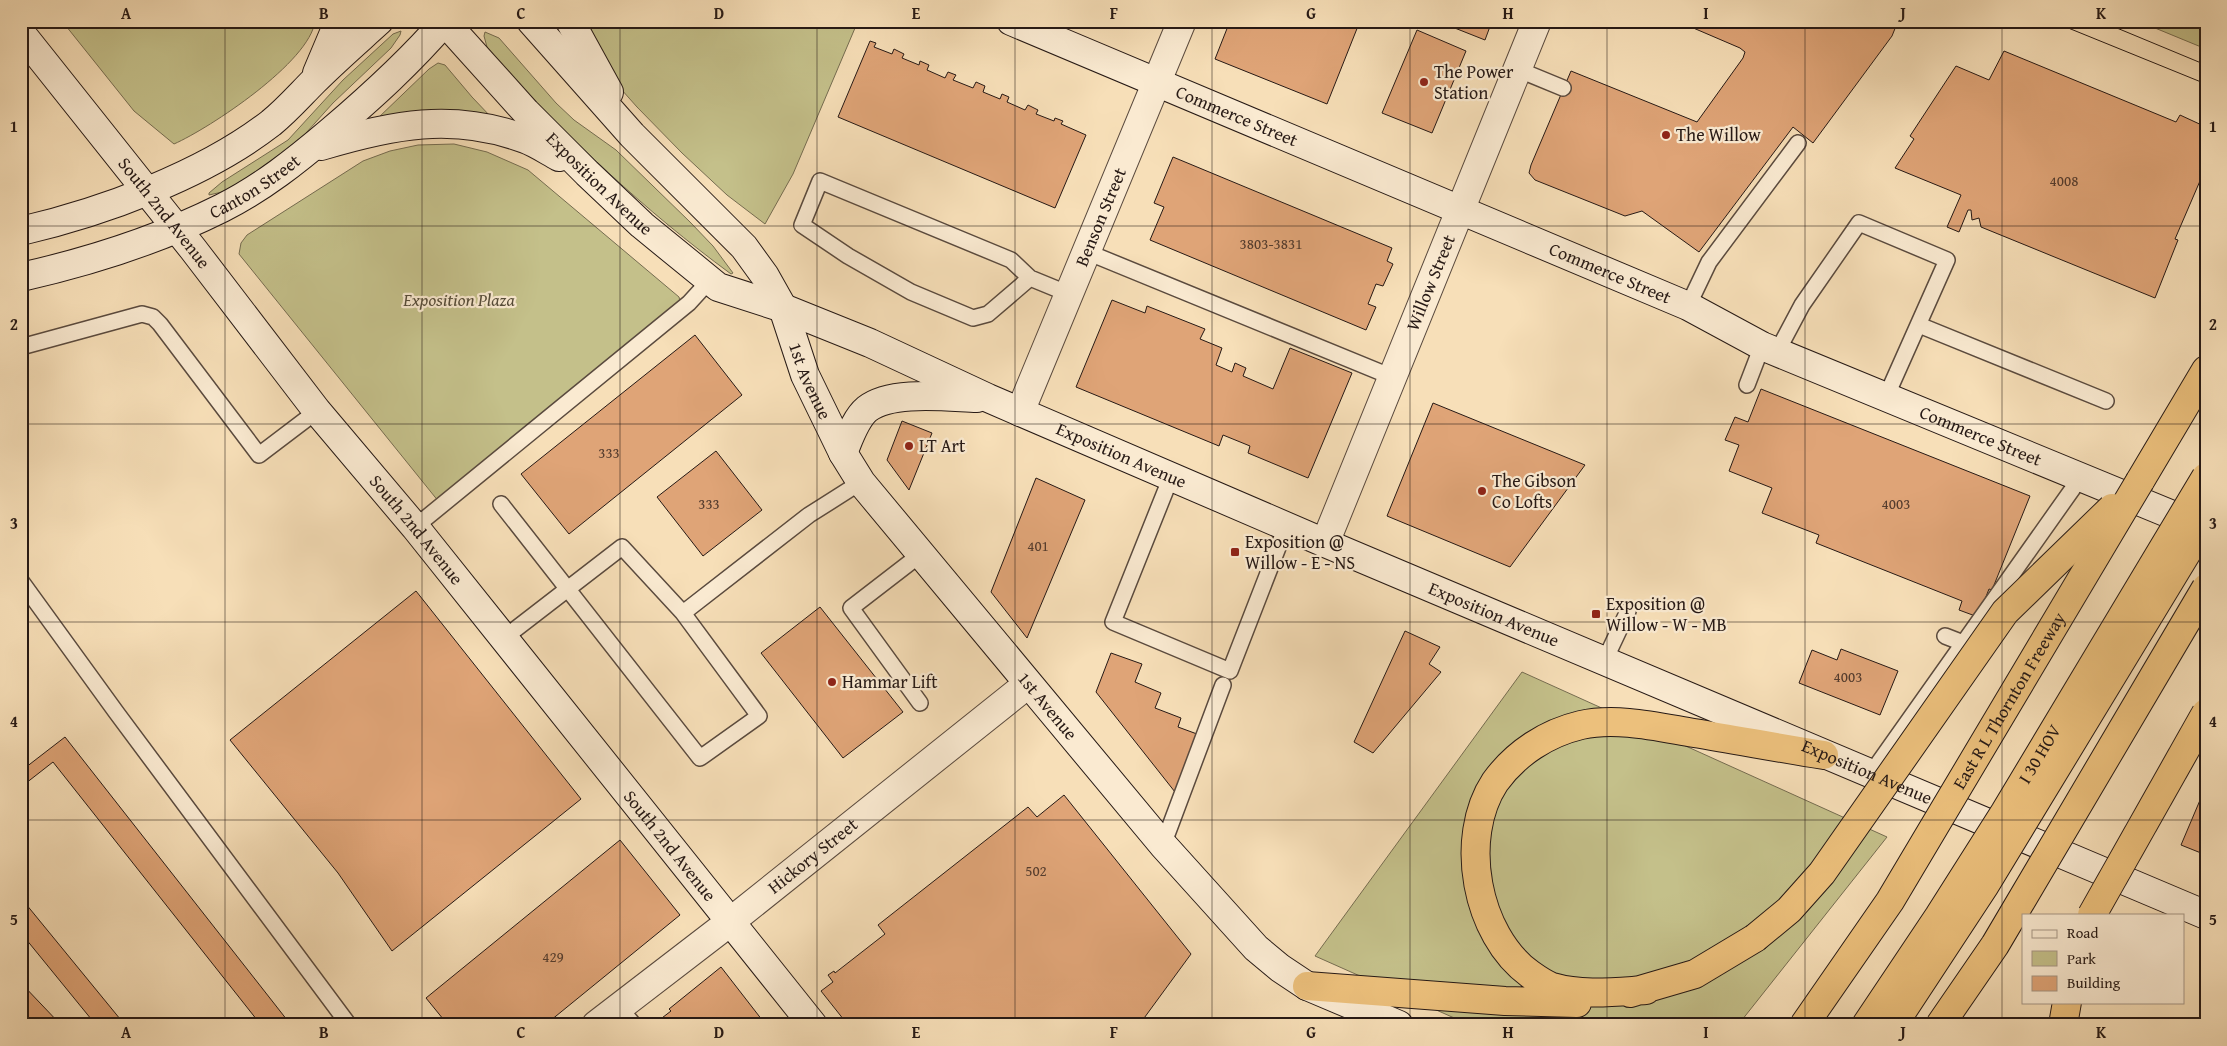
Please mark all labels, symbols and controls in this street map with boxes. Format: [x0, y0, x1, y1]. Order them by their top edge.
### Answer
text: A [121, 1, 132, 25]
text: B [319, 1, 329, 25]
text: C [516, 1, 526, 25]
text: D [714, 1, 724, 25]
text: E [912, 1, 921, 25]
text: F [1110, 1, 1118, 25]
text: G [1306, 1, 1316, 25]
text: H [1502, 1, 1514, 25]
text: I [1703, 1, 1709, 25]
text: J [1897, 1, 1906, 25]
text: K [2096, 1, 2107, 25]
place label: The Power Station [1434, 58, 1514, 106]
marker: The Power Station [1418, 76, 1430, 88]
street label: Commerce Street [1172, 78, 1303, 154]
text: 1 [10, 114, 18, 138]
text: 1 [2209, 114, 2217, 138]
place label: The Willow [1676, 121, 1761, 148]
street label: Exposition Avenue [540, 125, 659, 242]
marker: The Willow [1660, 129, 1672, 141]
street label: Canton Street [204, 147, 306, 225]
street label: South 2nd Avenue [112, 151, 217, 274]
street label: Benson Street [1068, 163, 1133, 270]
house number: 4008 [2050, 170, 2078, 191]
street label: Willow Street [1399, 230, 1462, 335]
house number: 3803-3831 [1240, 233, 1302, 254]
street label: Commerce Street [1545, 235, 1676, 311]
park label: Exposition Plaza [402, 286, 515, 313]
text: 2 [10, 312, 18, 336]
text: 2 [2209, 312, 2217, 336]
street label: 1st Avenue [782, 339, 839, 424]
street label: Commerce Street [1915, 398, 2047, 473]
street label: Exposition Avenue [1052, 415, 1191, 495]
place label: LT Art [919, 432, 966, 459]
marker: LT Art [903, 440, 915, 452]
house number: 333 [598, 442, 620, 463]
place label: The Gibson Co Lofts [1492, 467, 1576, 515]
street label: South 2nd Avenue [363, 468, 470, 591]
marker: The Gibson Co Lofts [1476, 485, 1488, 497]
house number: 333 [698, 493, 720, 514]
house number: 4003 [1882, 493, 1910, 514]
text: 3 [10, 511, 18, 535]
text: 3 [2209, 511, 2217, 535]
place label: Exposition @ Willow - E - NS [1245, 528, 1355, 576]
house number: 401 [1027, 535, 1049, 556]
marker: Exposition @ Willow - E - NS [1229, 546, 1241, 558]
street label: Exposition Avenue [1425, 574, 1564, 653]
place label: Exposition @ Willow - W - MB [1606, 590, 1727, 638]
street label: East R L Thornton Freeway [1946, 607, 2072, 794]
marker: Exposition @ Willow - W - MB [1590, 608, 1602, 620]
street label: 1st Avenue [1011, 666, 1084, 746]
house number: 4003 [1834, 666, 1862, 687]
place label: Hammar Lift [842, 668, 938, 695]
marker: Hammar Lift [826, 676, 838, 688]
text: 4 [10, 709, 18, 733]
text: 4 [2209, 709, 2217, 733]
street label: I 30 HOV [2011, 719, 2068, 789]
street label: Exposition Avenue [1798, 732, 1937, 811]
street label: South 2nd Avenue [617, 784, 723, 907]
street label: Hickory Street [762, 811, 864, 900]
house number: 502 [1025, 860, 1047, 881]
text: 5 [10, 907, 18, 931]
text: 5 [2209, 907, 2217, 931]
legend [2022, 914, 2184, 1004]
text: Road [2067, 922, 2098, 943]
house number: 429 [542, 946, 564, 967]
text: Park [2067, 948, 2096, 969]
text: Building [2067, 972, 2121, 993]
text: A [121, 1020, 132, 1044]
text: B [319, 1020, 329, 1044]
text: C [516, 1020, 526, 1044]
text: D [714, 1020, 724, 1044]
text: E [912, 1020, 921, 1044]
text: F [1110, 1020, 1118, 1044]
text: G [1306, 1020, 1316, 1044]
text: H [1502, 1020, 1514, 1044]
text: I [1703, 1020, 1709, 1044]
text: J [1897, 1020, 1906, 1044]
text: K [2096, 1020, 2107, 1044]

